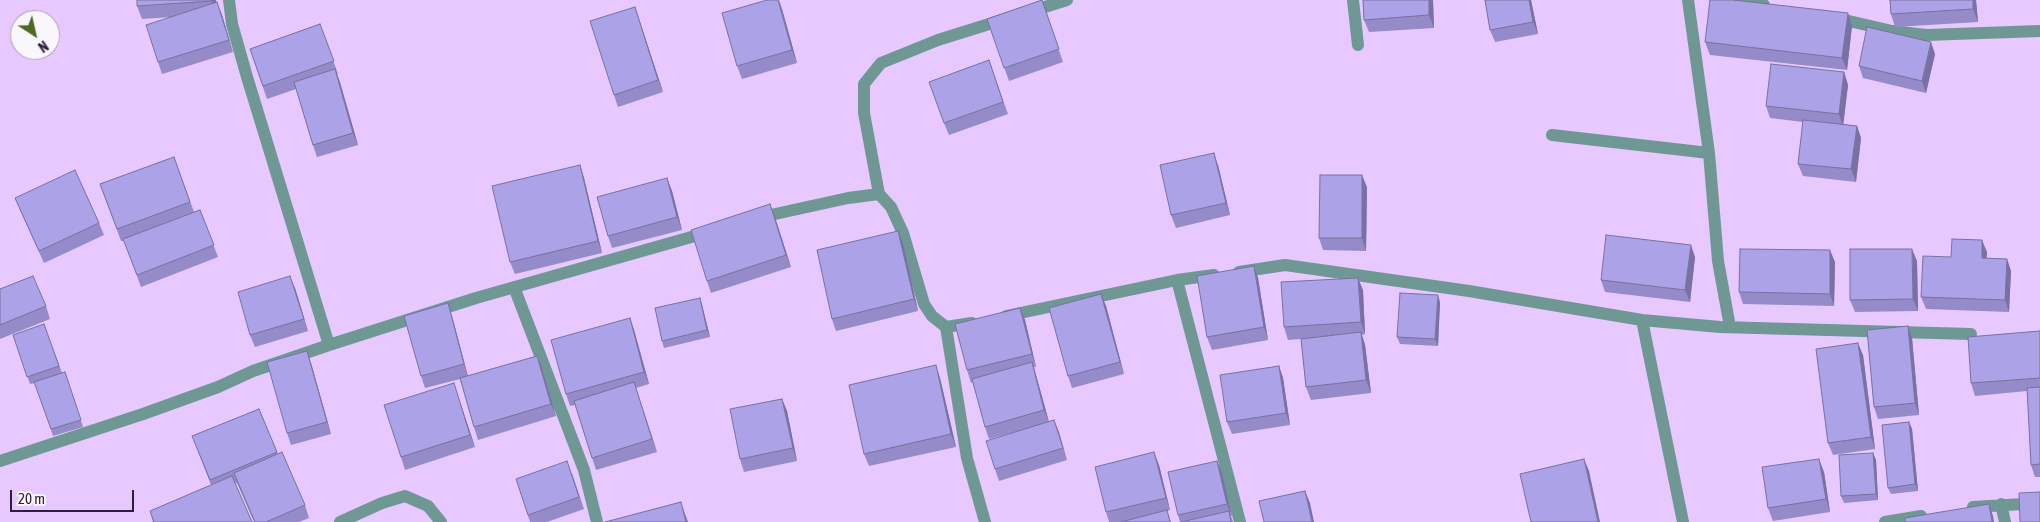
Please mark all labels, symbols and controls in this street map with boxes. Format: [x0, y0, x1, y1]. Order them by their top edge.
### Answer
north arrow [10, 10, 60, 60]
text: N [35, 38, 51, 55]
scale bar [12, 480, 136, 512]
text: 20 m [18, 490, 45, 507]

